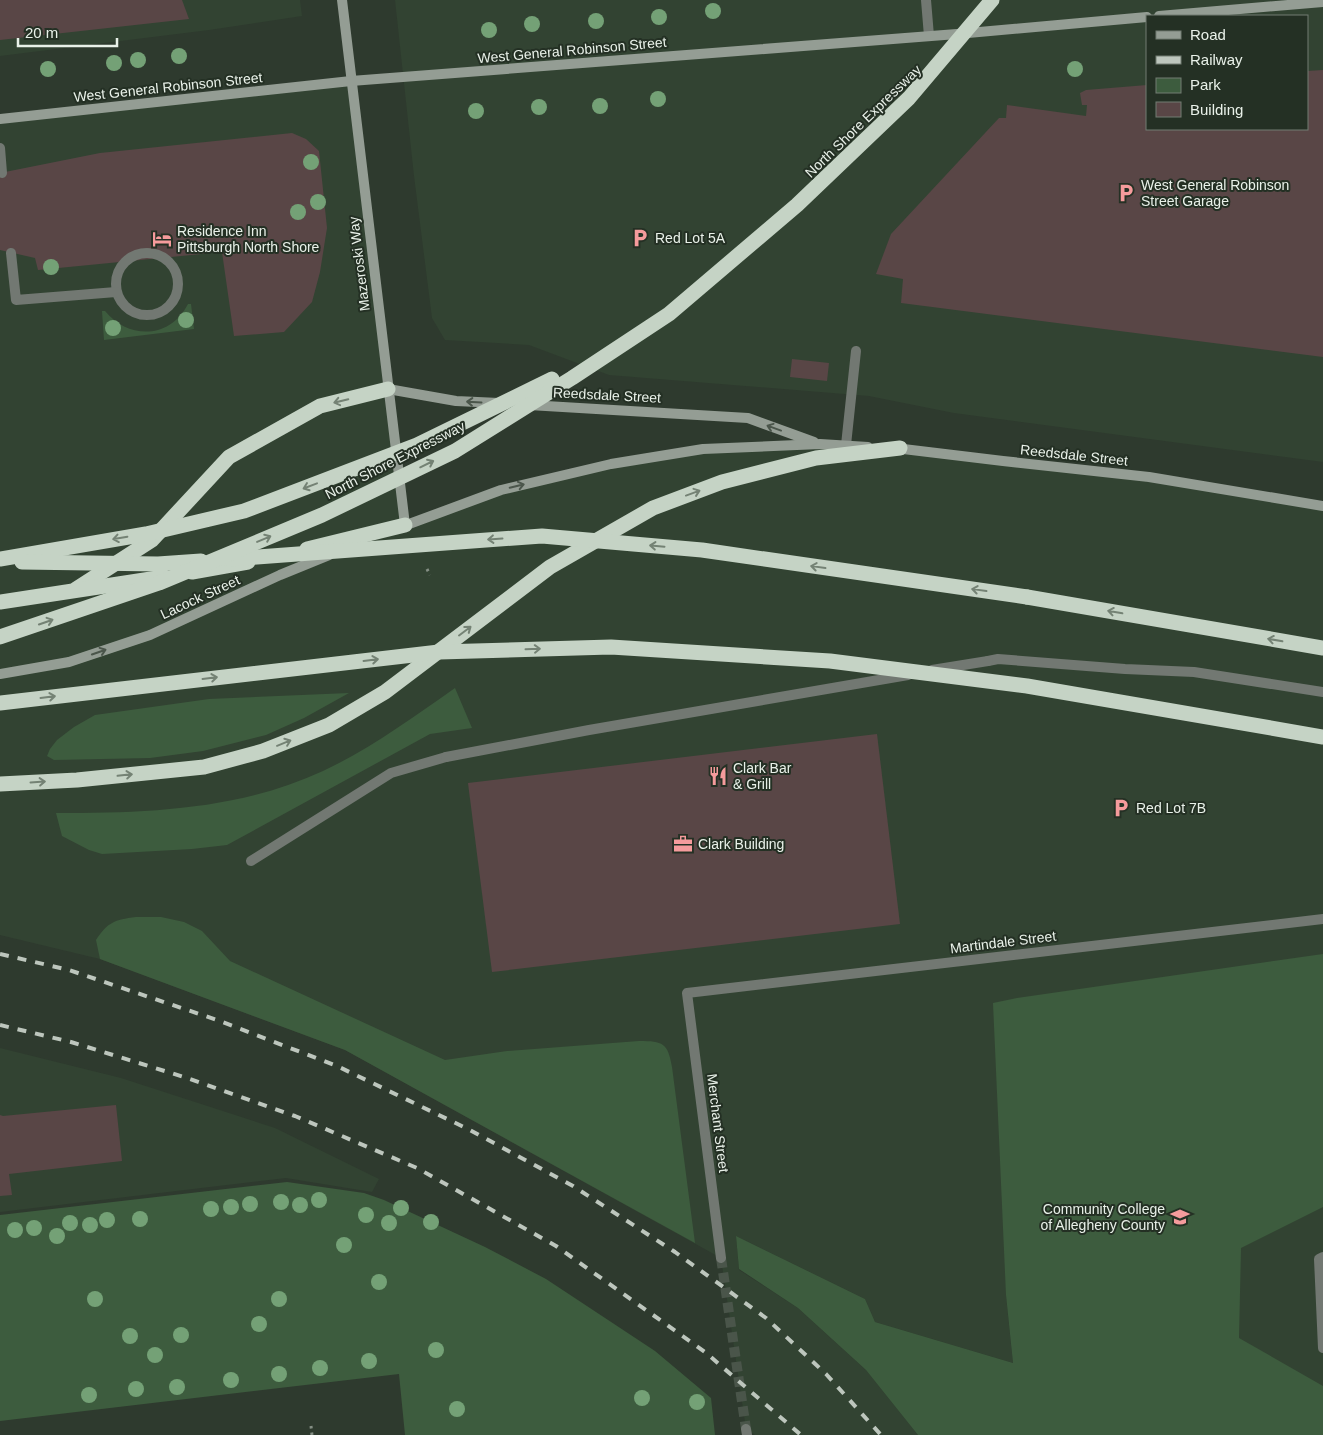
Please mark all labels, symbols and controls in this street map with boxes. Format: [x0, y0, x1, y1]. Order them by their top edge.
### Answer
scale bar [18, 15, 116, 47]
legend [1146, 15, 1308, 130]
text: 20 m [25, 24, 58, 41]
text: Road [1190, 26, 1226, 43]
street label: West General Robinson Street [477, 34, 667, 66]
text: Railway [1190, 51, 1243, 68]
street label: North Shore Expressway [802, 61, 924, 181]
street label: West General Robinson Street [73, 69, 263, 105]
text: Park [1190, 76, 1221, 93]
text: Building [1190, 101, 1243, 118]
place label: West General Robinson Street Garage [1141, 177, 1289, 209]
parking icon: West General Robinson Street Garage [1115, 182, 1137, 204]
street label: Mazeroski Way [345, 216, 373, 312]
place label: Residence Inn Pittsburgh North Shore [177, 223, 320, 255]
parking icon: Red Lot 5A [629, 227, 651, 249]
hotel icon: Residence Inn Pittsburgh North Shore [151, 228, 173, 250]
place label: Red Lot 5A [655, 230, 726, 246]
street label: Reedsdale Street [553, 384, 662, 406]
one-way arrow [334, 396, 350, 406]
one-way arrow [466, 398, 482, 407]
street label: North Shore Expressway [322, 418, 468, 502]
one-way arrow [767, 423, 782, 432]
street label: Reedsdale Street [1019, 441, 1129, 469]
one-way arrow [419, 459, 434, 468]
one-way arrow [303, 481, 318, 491]
one-way arrow [509, 481, 525, 490]
one-way arrow [685, 488, 700, 497]
one-way arrow [113, 534, 129, 544]
one-way arrow [256, 534, 271, 543]
one-way arrow [488, 534, 504, 544]
one-way arrow [650, 541, 666, 551]
one-way arrow [811, 562, 827, 572]
street label: Lacock Street [158, 572, 242, 622]
one-way arrow [971, 585, 987, 595]
one-way arrow [1107, 607, 1123, 617]
one-way arrow [38, 616, 54, 626]
one-way arrow [458, 625, 471, 636]
one-way arrow [1267, 634, 1283, 644]
one-way arrow [525, 645, 541, 654]
one-way arrow [90, 647, 106, 657]
one-way arrow [363, 655, 379, 665]
one-way arrow [202, 673, 218, 683]
one-way arrow [40, 692, 56, 702]
one-way arrow [276, 738, 291, 747]
place label: Clark Bar & Grill [733, 760, 792, 792]
restaurant icon: Clark Bar & Grill [707, 765, 729, 787]
one-way arrow [117, 770, 133, 780]
one-way arrow [30, 777, 46, 786]
parking icon: Red Lot 7B [1110, 797, 1132, 819]
place label: Red Lot 7B [1136, 800, 1206, 816]
office icon: Clark Building [672, 833, 694, 855]
place label: Clark Building [698, 836, 784, 852]
street label: Martindale Street [949, 928, 1057, 956]
street label: Merchant Street [704, 1073, 732, 1174]
place label: Community College of Allegheny County [1040, 1201, 1165, 1233]
school or university icon: Community College of Allegheny County [1169, 1206, 1191, 1228]

